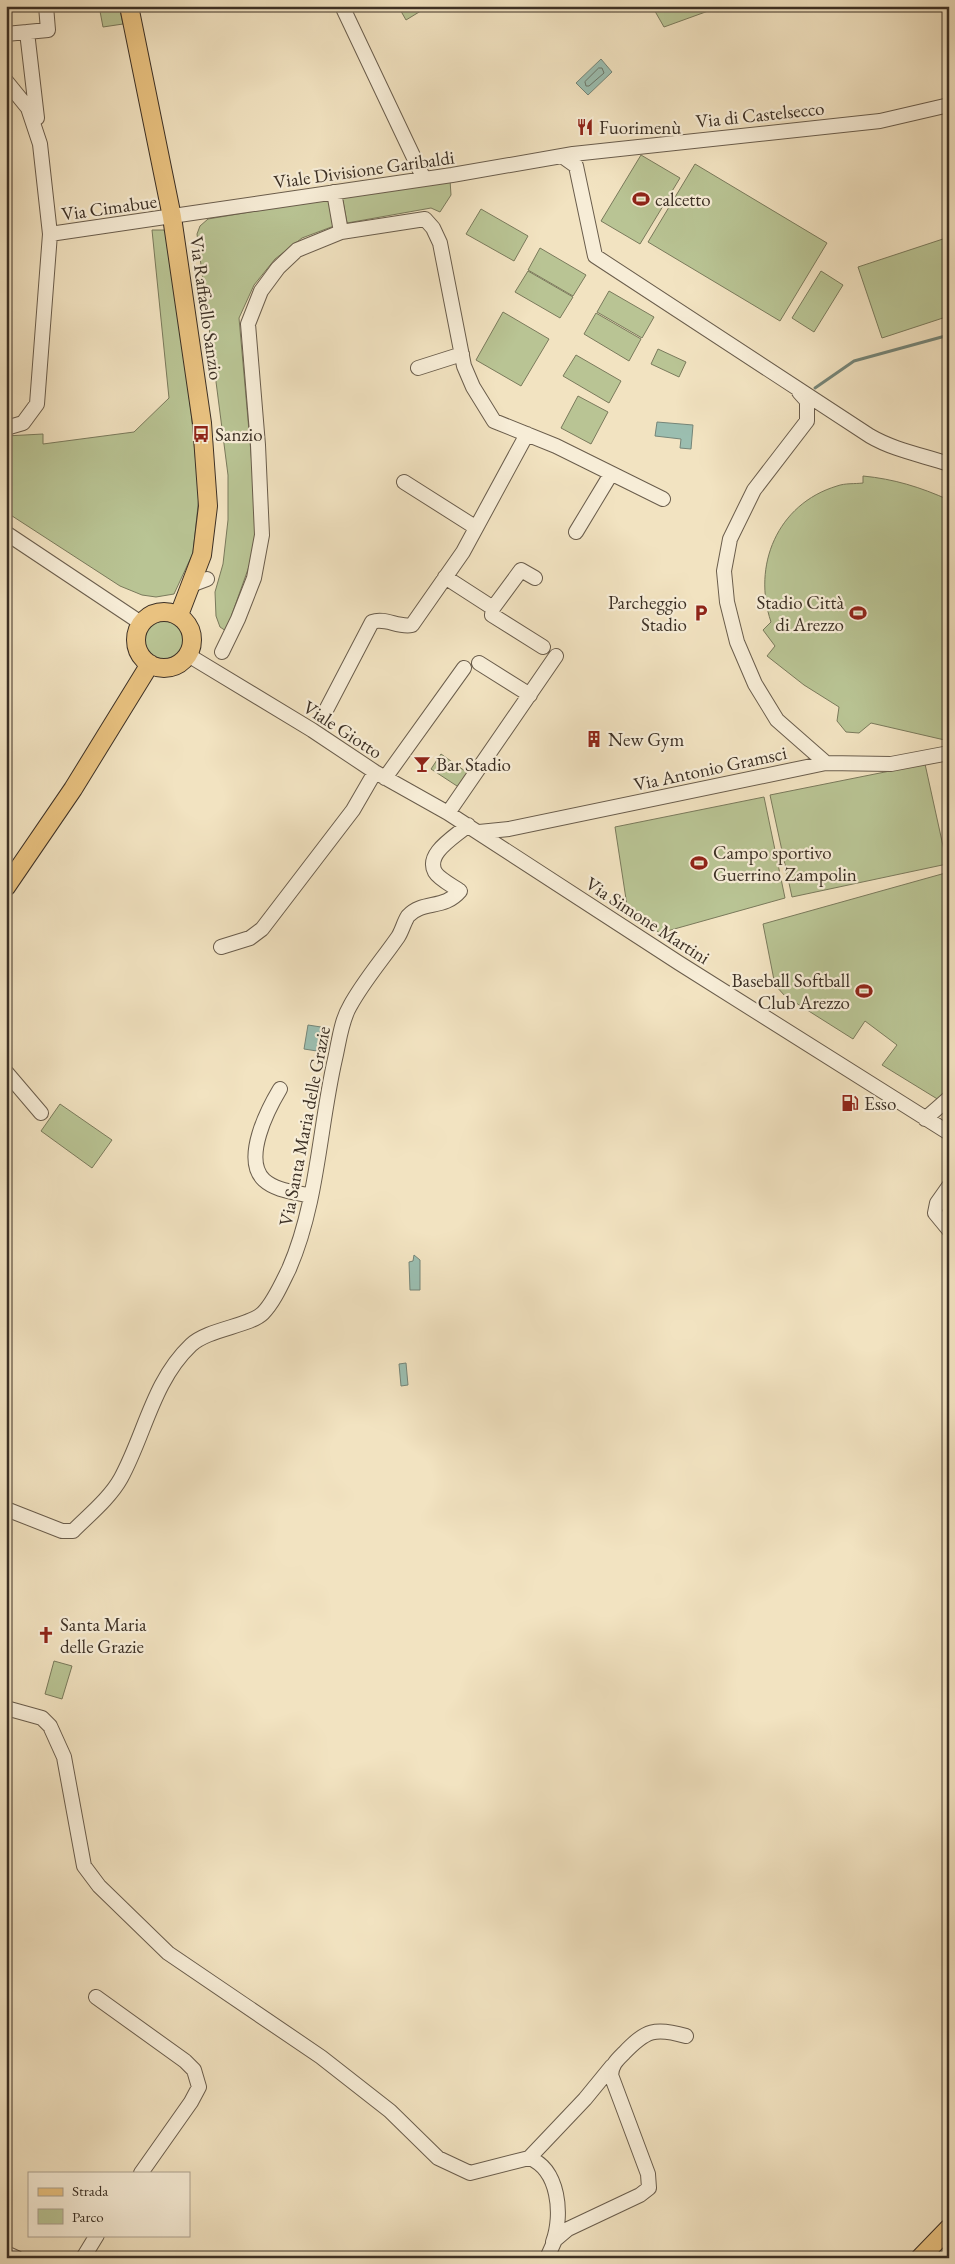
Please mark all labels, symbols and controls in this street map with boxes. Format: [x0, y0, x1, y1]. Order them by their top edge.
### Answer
street label: Via di Castelsecco [695, 95, 826, 134]
place label: Fuorimenù [599, 115, 681, 140]
restaurant icon: Fuorimenù [575, 117, 595, 137]
street label: Viale Divisione Garibaldi [272, 144, 456, 195]
place label: calcetto [655, 187, 711, 212]
street label: Via Cimabue [60, 188, 158, 227]
sports icon: calcetto [631, 189, 651, 209]
street label: Via Raffaello Sanzio [184, 235, 229, 382]
place label: Sanzio [215, 422, 263, 447]
bus stop icon: Sanzio [191, 424, 211, 444]
place label: Parcheggio Stadio [608, 590, 687, 637]
place label: Stadio Città di Arezzo [756, 590, 844, 637]
parking icon: Parcheggio Stadio [691, 603, 711, 623]
sports icon: Stadio Città di Arezzo [848, 603, 868, 623]
street label: Viale Giotto [298, 695, 387, 764]
place label: New Gym [608, 727, 684, 752]
building icon: New Gym [584, 729, 604, 749]
street label: Via Antonio Gramsci [631, 740, 789, 797]
place label: Bar Stadio [436, 752, 511, 777]
bar icon: Bar Stadio [412, 754, 432, 774]
place label: Campo sportivo Guerrino Zampolin [713, 840, 857, 887]
sports icon: Campo sportivo Guerrino Zampolin [689, 853, 709, 873]
street label: Via Simone Martini [581, 871, 715, 970]
place label: Baseball Softball Club Arezzo [731, 968, 850, 1015]
sports icon: Baseball Softball Club Arezzo [854, 981, 874, 1001]
street label: Via Santa Maria delle Grazie [273, 1024, 336, 1228]
place label: Esso [864, 1091, 896, 1116]
fuel station icon: Esso [840, 1093, 860, 1113]
place label: Santa Maria delle Grazie [60, 1612, 147, 1659]
church icon: Santa Maria delle Grazie [36, 1625, 56, 1645]
legend [28, 2172, 190, 2236]
text: Strada [72, 2181, 108, 2200]
text: Parco [72, 2207, 104, 2226]

